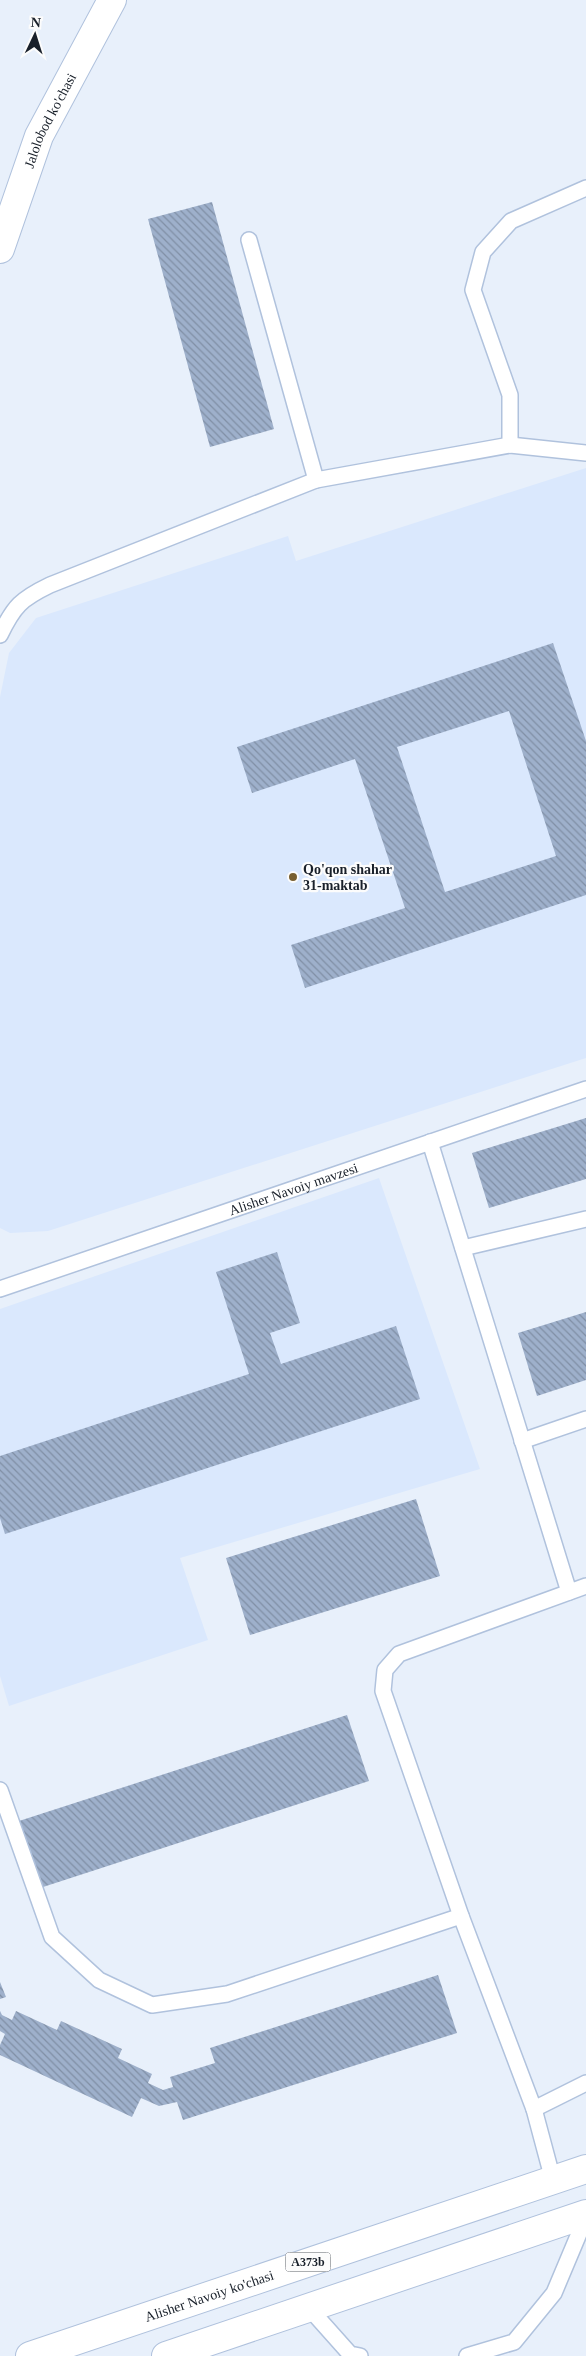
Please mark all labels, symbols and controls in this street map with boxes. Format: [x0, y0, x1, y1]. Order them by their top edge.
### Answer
north arrow [10, 10, 60, 60]
text: N [30, 15, 41, 30]
street label: Jalolobod ko'chasi [21, 71, 79, 170]
place label: Qo'qon shahar 31-maktab [303, 862, 392, 893]
marker: Qo'qon shahar 31-maktab [287, 871, 299, 883]
street label: Alisher Navoiy mavzesi [227, 1160, 360, 1218]
road number: A373b [286, 2252, 330, 2272]
street label: Alisher Navoiy ko'chasi [143, 2267, 276, 2324]

